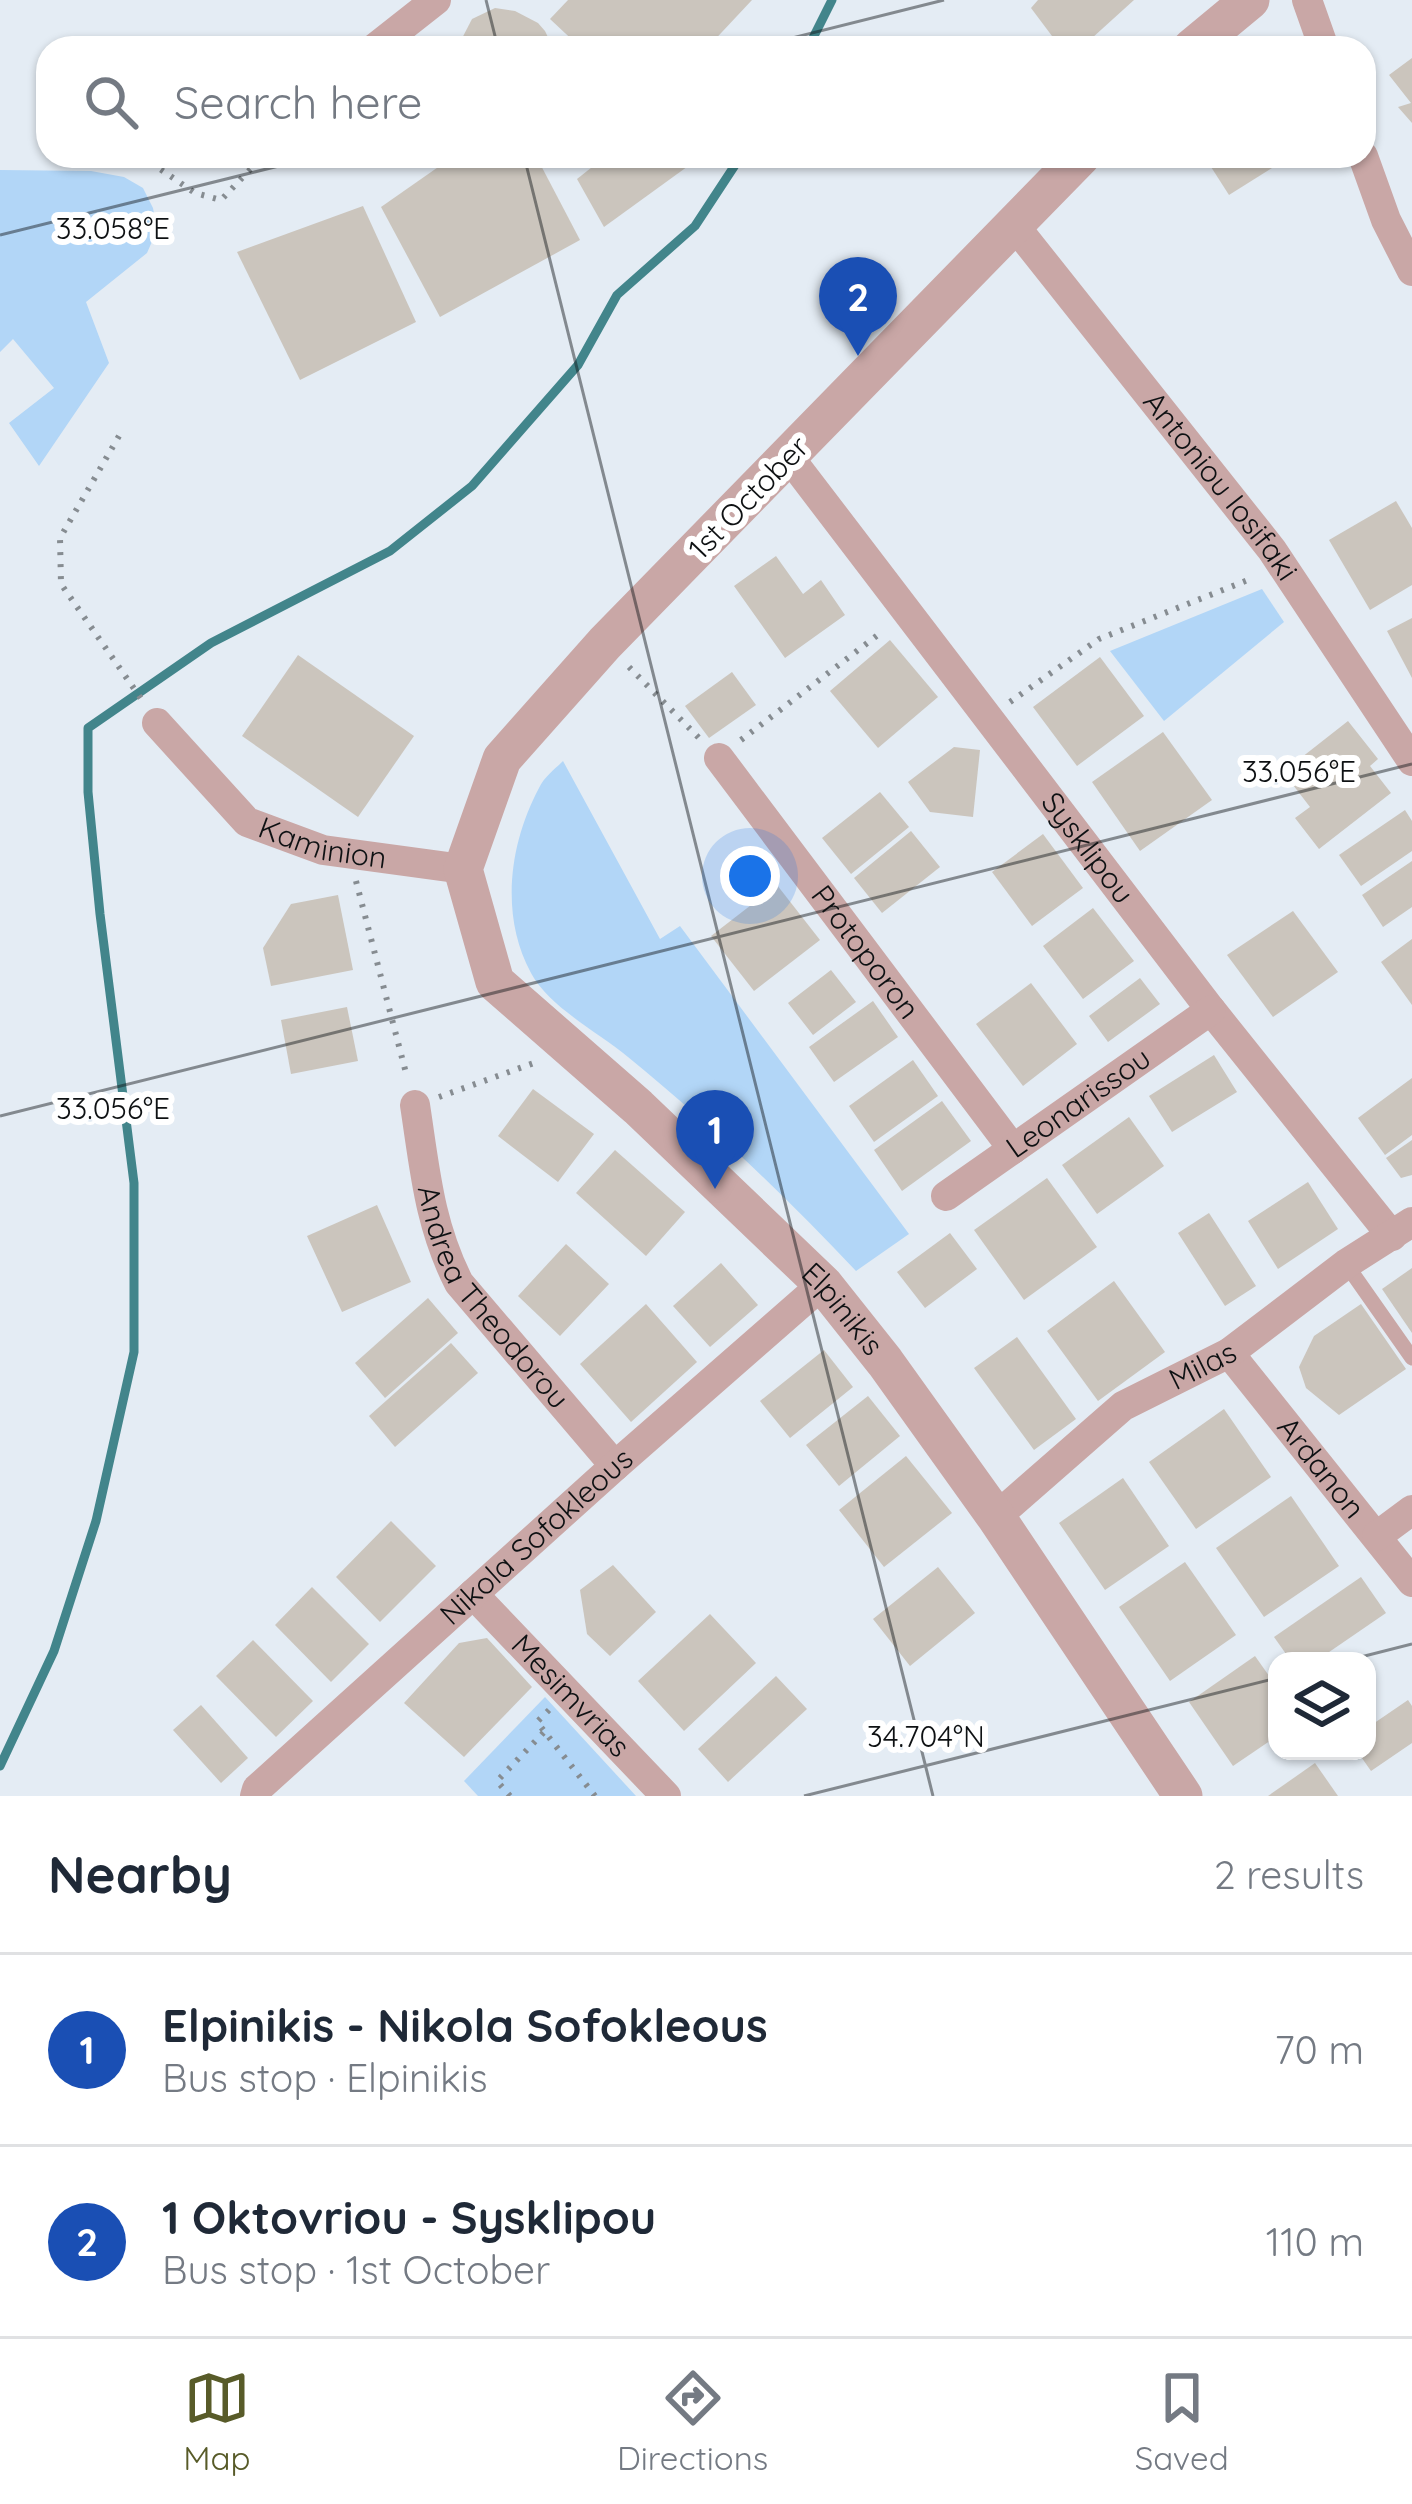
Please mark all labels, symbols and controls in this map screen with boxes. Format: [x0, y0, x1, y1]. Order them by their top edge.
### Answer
search box [36, 36, 1376, 168]
icon: search [78, 69, 144, 135]
text: Search here [174, 74, 422, 130]
text: 33.058°E [56, 209, 170, 247]
pin: 2 [819, 257, 897, 356]
street label: Antoniou Iosifaki [1136, 383, 1307, 587]
street label: 1st October [680, 427, 817, 567]
text: 33.056°E [1242, 752, 1356, 790]
street label: Sysklipou [1034, 784, 1143, 911]
street label: Kaminion [253, 808, 389, 876]
your location [720, 846, 780, 906]
street label: Protoporon [803, 877, 928, 1026]
street label: Leonarissou [998, 1038, 1158, 1166]
text: 33.056°E [56, 1089, 170, 1127]
pin: 1 [676, 1090, 754, 1189]
street label: Andrea Theodorou [410, 1182, 578, 1416]
street label: Elpinikis [794, 1254, 892, 1363]
street label: Milas [1162, 1332, 1242, 1398]
street label: Ardanon [1269, 1409, 1374, 1526]
street label: Nikola Sofokleous [432, 1439, 640, 1633]
street label: Mesimvrias [504, 1626, 639, 1765]
map controls [1268, 1652, 1376, 1760]
button: layers [1268, 1652, 1376, 1760]
text: 34.704°N [867, 1717, 985, 1755]
text: Nearby [48, 1842, 232, 1906]
text: 2 results [1214, 1850, 1364, 1899]
text: Elpinikis - Nikola Sofokleous [162, 1997, 768, 2053]
text: 1 [79, 2025, 95, 2074]
text: 70 m [1275, 2025, 1364, 2074]
text: Bus stop · Elpinikis [162, 2053, 487, 2102]
text: 1 Oktovriou - Sysklipou [162, 2189, 656, 2245]
text: 2 [76, 2217, 98, 2266]
text: 110 m [1266, 2217, 1364, 2266]
text: Bus stop · 1st October [162, 2245, 550, 2294]
tab: Map [183, 2365, 251, 2478]
tab: Directions [617, 2365, 768, 2478]
tab: Saved [1135, 2365, 1229, 2478]

